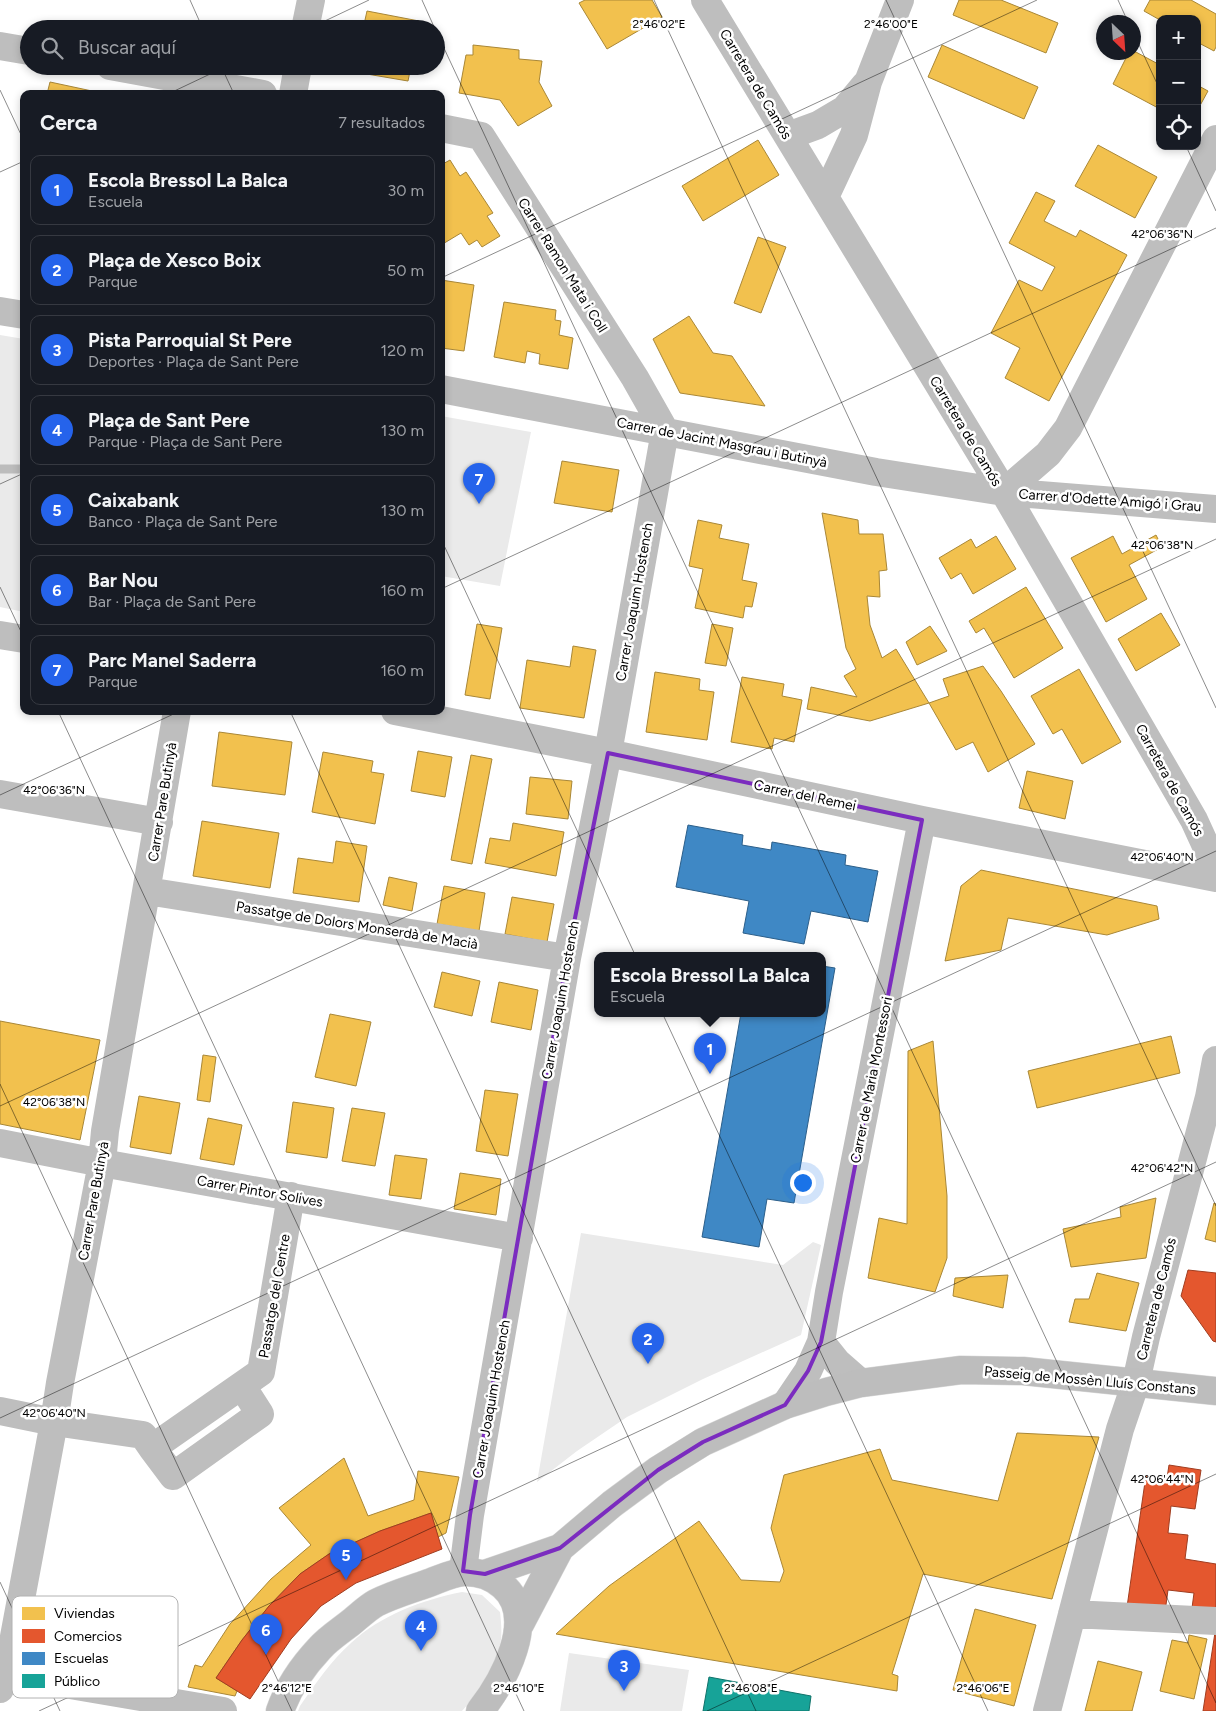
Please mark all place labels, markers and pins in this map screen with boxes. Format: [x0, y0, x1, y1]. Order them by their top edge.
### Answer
pin: 7 [463, 463, 495, 504]
pin: 1 [694, 1033, 726, 1074]
pin: 2 [632, 1323, 664, 1364]
pin: 5 [330, 1539, 362, 1580]
pin: 4 [405, 1610, 437, 1651]
pin: 6 [250, 1614, 282, 1655]
pin: 3 [608, 1650, 640, 1691]

